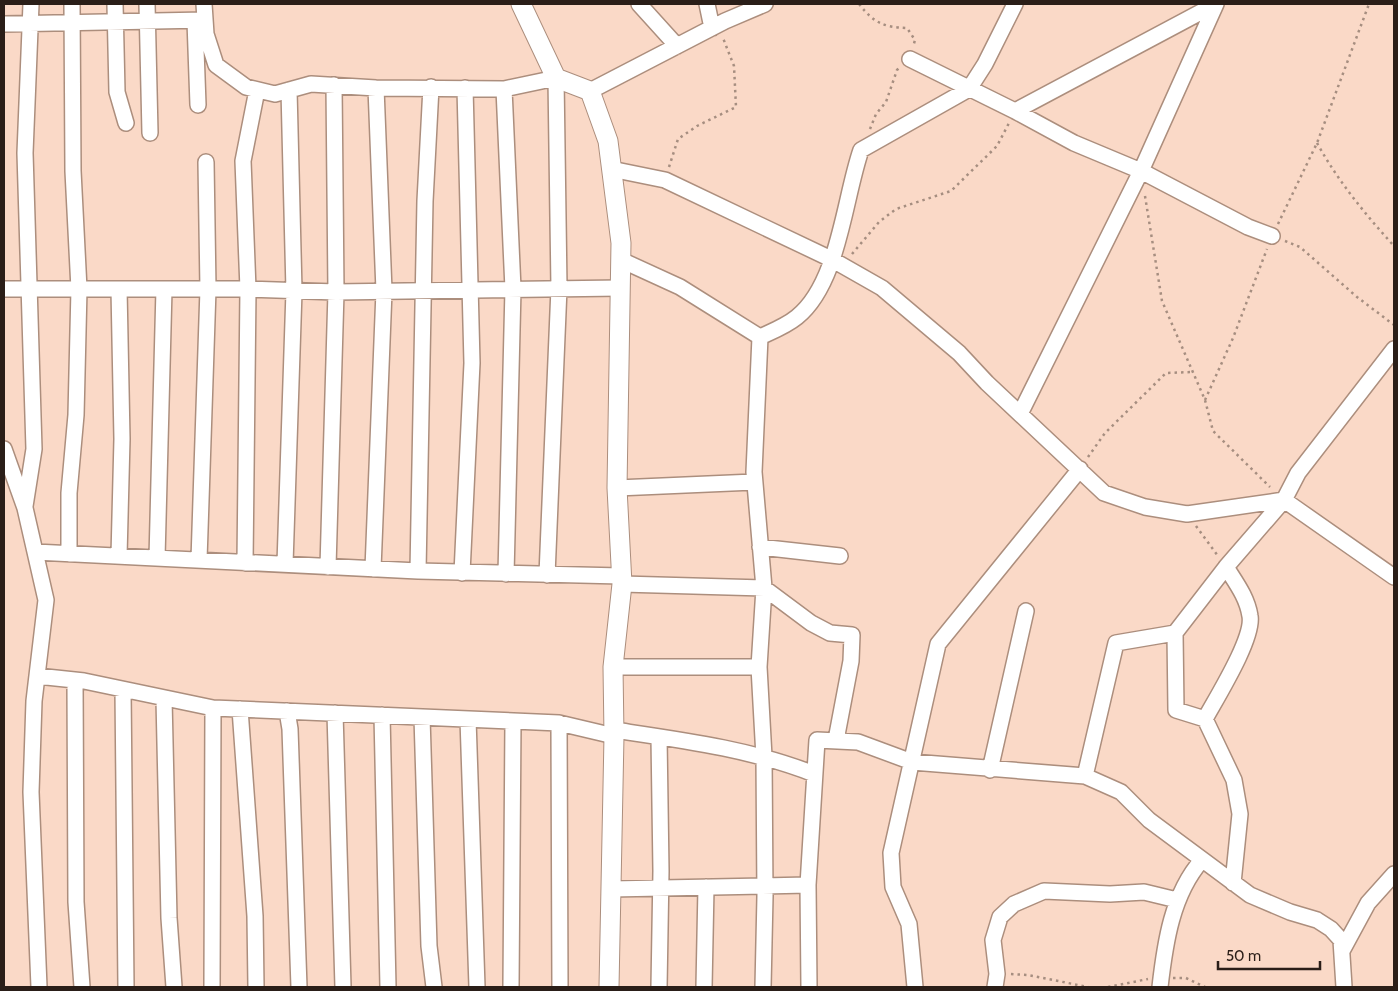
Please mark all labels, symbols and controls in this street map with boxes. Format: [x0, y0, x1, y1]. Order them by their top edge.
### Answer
scale bar [1218, 938, 1320, 970]
text: 50 m [1226, 947, 1261, 965]

